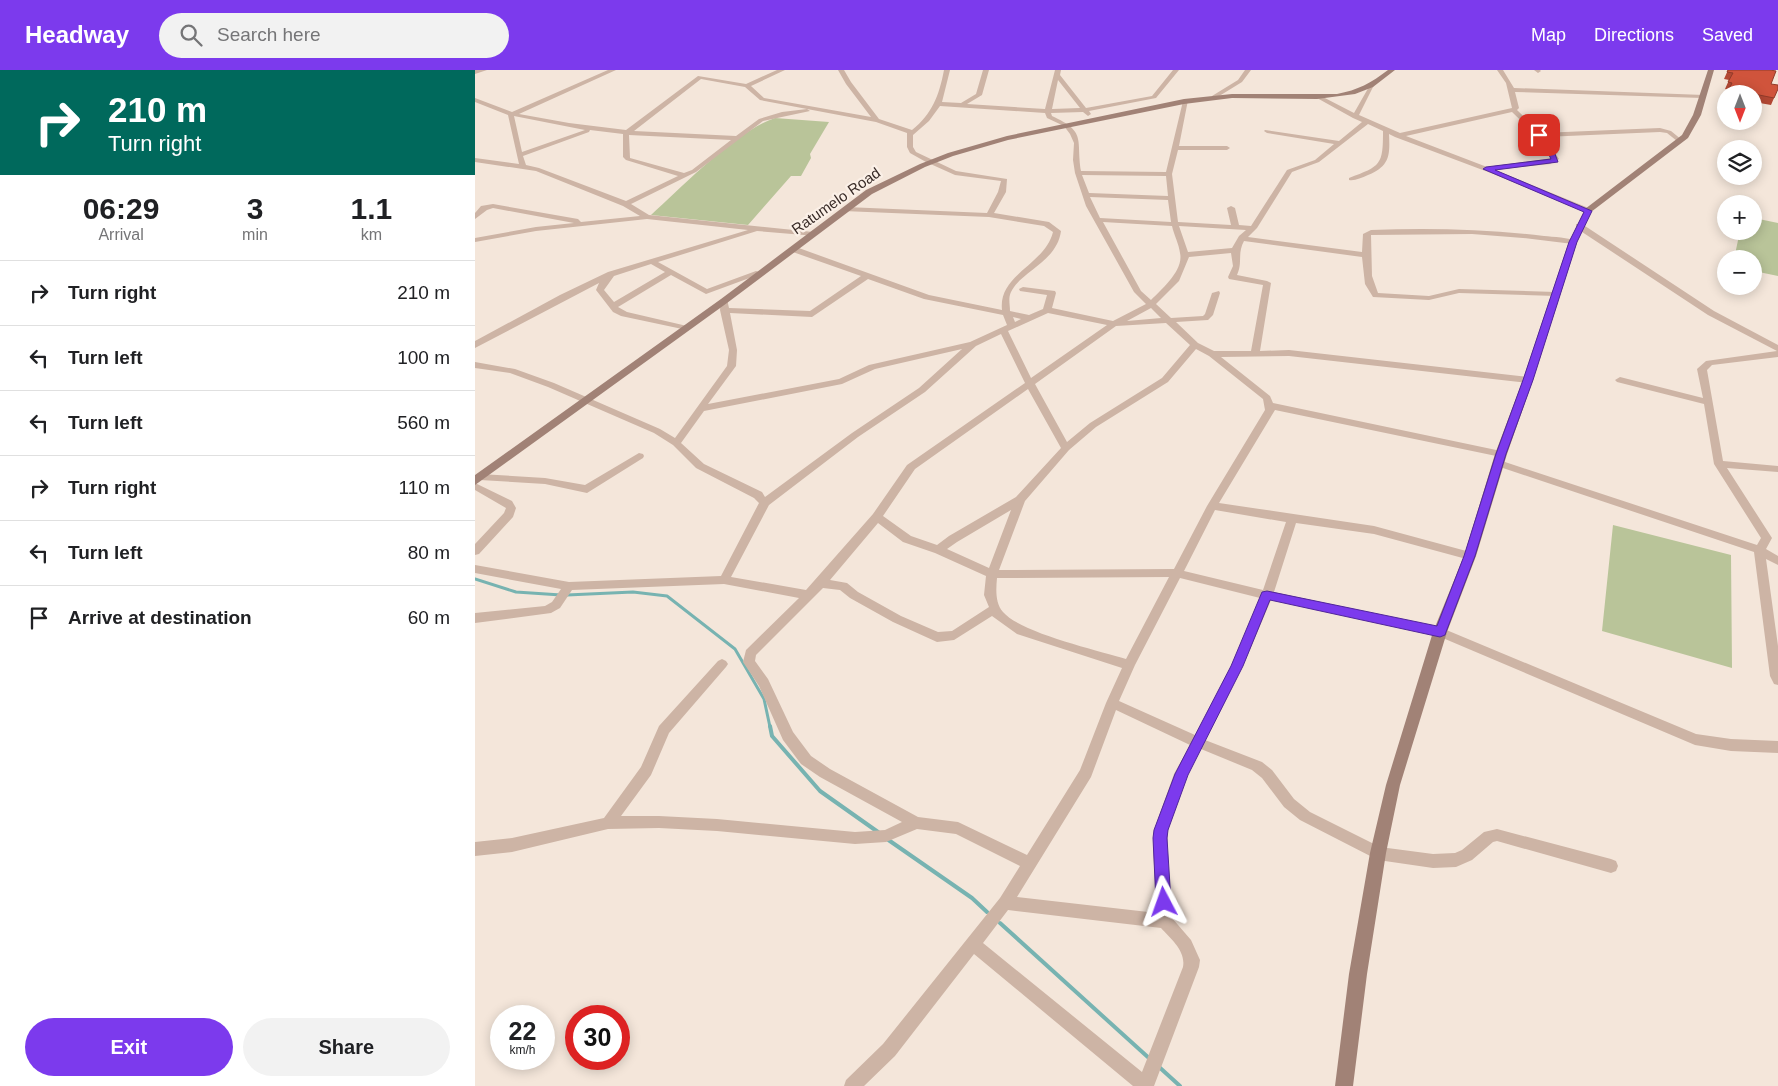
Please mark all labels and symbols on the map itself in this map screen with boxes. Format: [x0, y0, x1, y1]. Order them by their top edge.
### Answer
north arrow [1717, 85, 1763, 130]
pin [1518, 114, 1560, 156]
street label: Ratumelo Road [788, 164, 883, 237]
position arrow [1137, 875, 1189, 927]
speed limit sign: 30 [565, 1005, 630, 1070]

